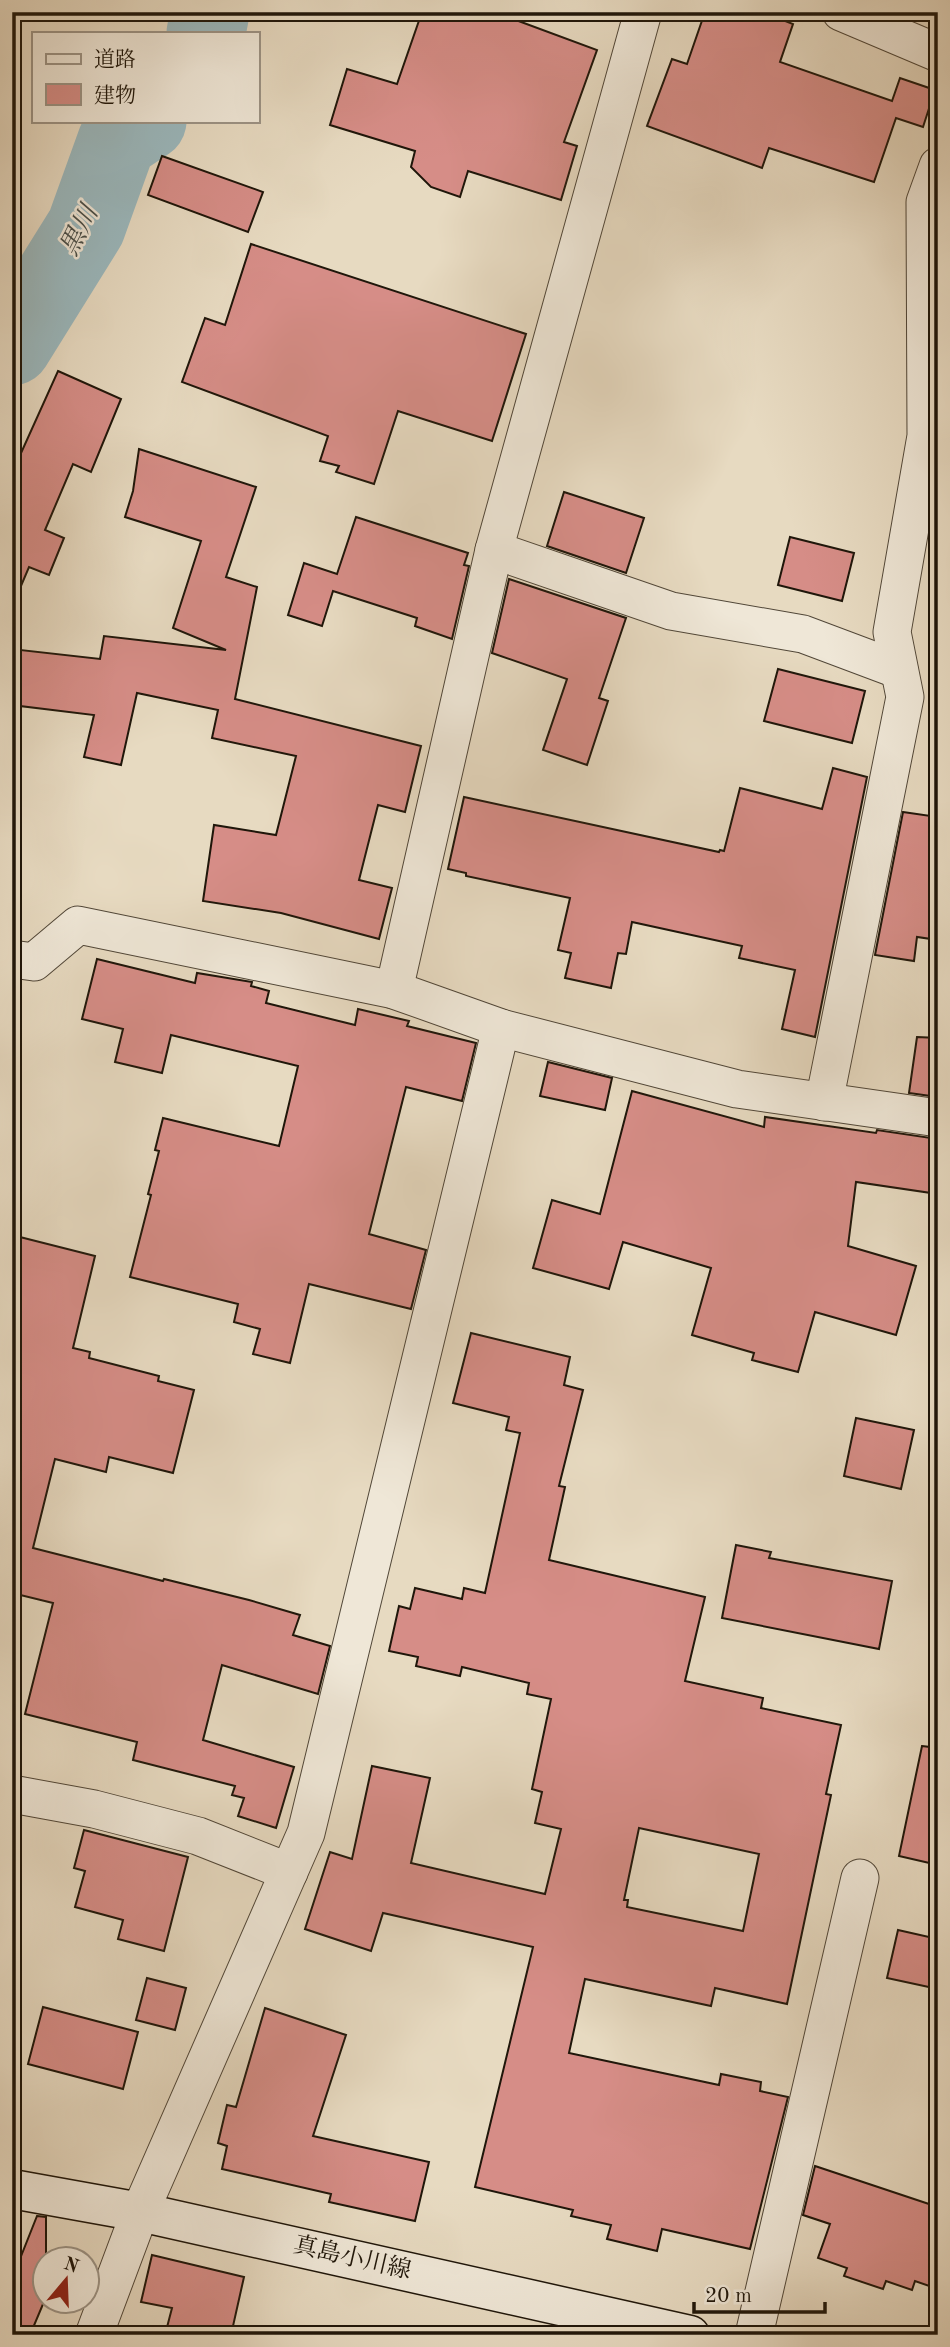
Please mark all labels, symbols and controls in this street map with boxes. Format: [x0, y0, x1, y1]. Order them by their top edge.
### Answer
legend [32, 32, 259, 122]
text: 道路 [94, 48, 136, 71]
text: 建物 [94, 84, 136, 107]
water label: 黒川 [55, 198, 105, 260]
street label: 真島小川線 [291, 2231, 414, 2284]
north arrow [32, 2246, 102, 2316]
text: N [61, 2255, 81, 2278]
scale bar [694, 2270, 826, 2314]
text: 20 m [705, 2286, 752, 2307]

